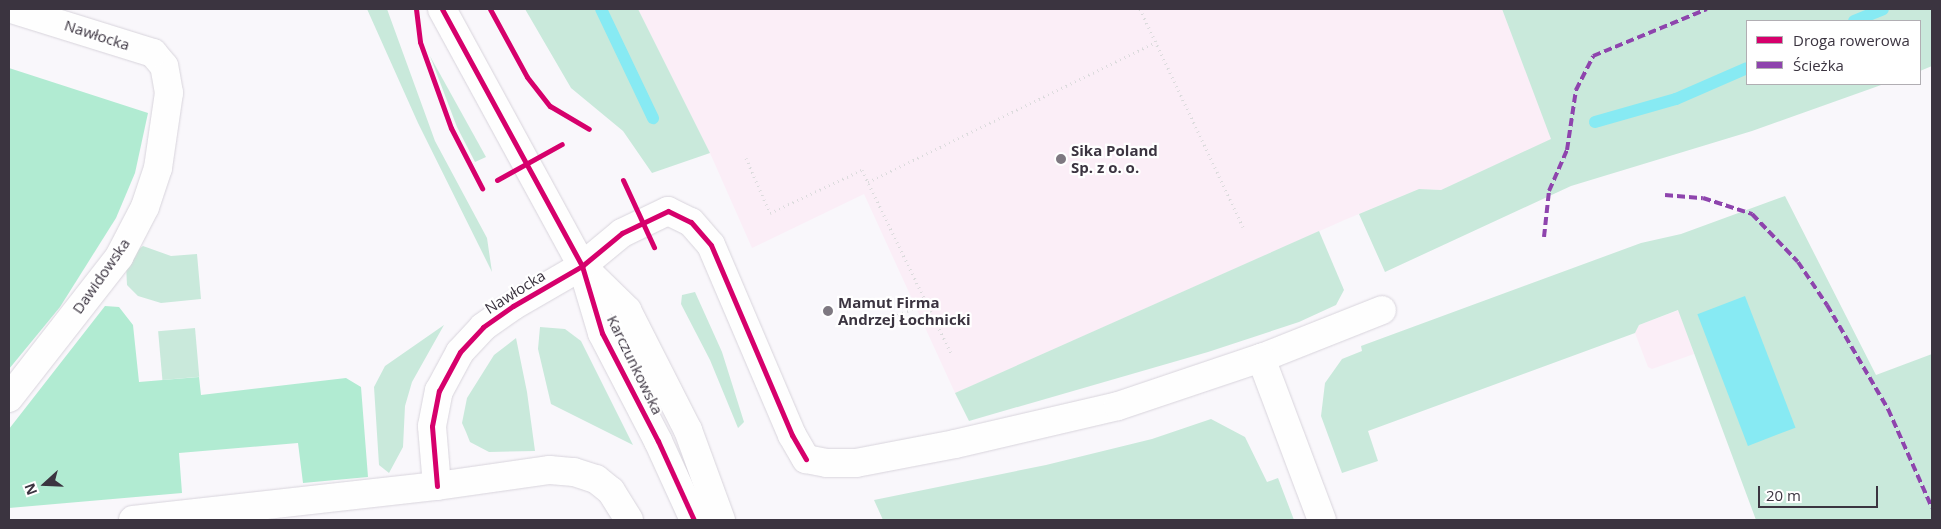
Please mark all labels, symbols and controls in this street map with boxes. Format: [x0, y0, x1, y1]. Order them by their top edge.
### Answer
street label: Nawłocka [62, 16, 132, 54]
legend [1746, 20, 1921, 85]
text: Droga rowerowa [1793, 30, 1910, 50]
text: Ścieżka [1793, 55, 1844, 75]
place label: Sika Poland Sp. z o. o. [1071, 141, 1158, 176]
marker: Sika Poland Sp. z o. o. [1055, 153, 1067, 165]
street label: Dawidowska [68, 235, 134, 317]
street label: Nawłocka [482, 266, 548, 318]
place label: Mamut Firma Andrzej Łochnicki [838, 293, 971, 328]
marker: Mamut Firma Andrzej Łochnicki [822, 305, 834, 317]
street label: Karczunkowska [603, 312, 667, 418]
north arrow [20, 459, 70, 509]
scale bar [1761, 476, 1881, 508]
text: N [20, 481, 41, 498]
text: 20 m [1766, 485, 1801, 505]

